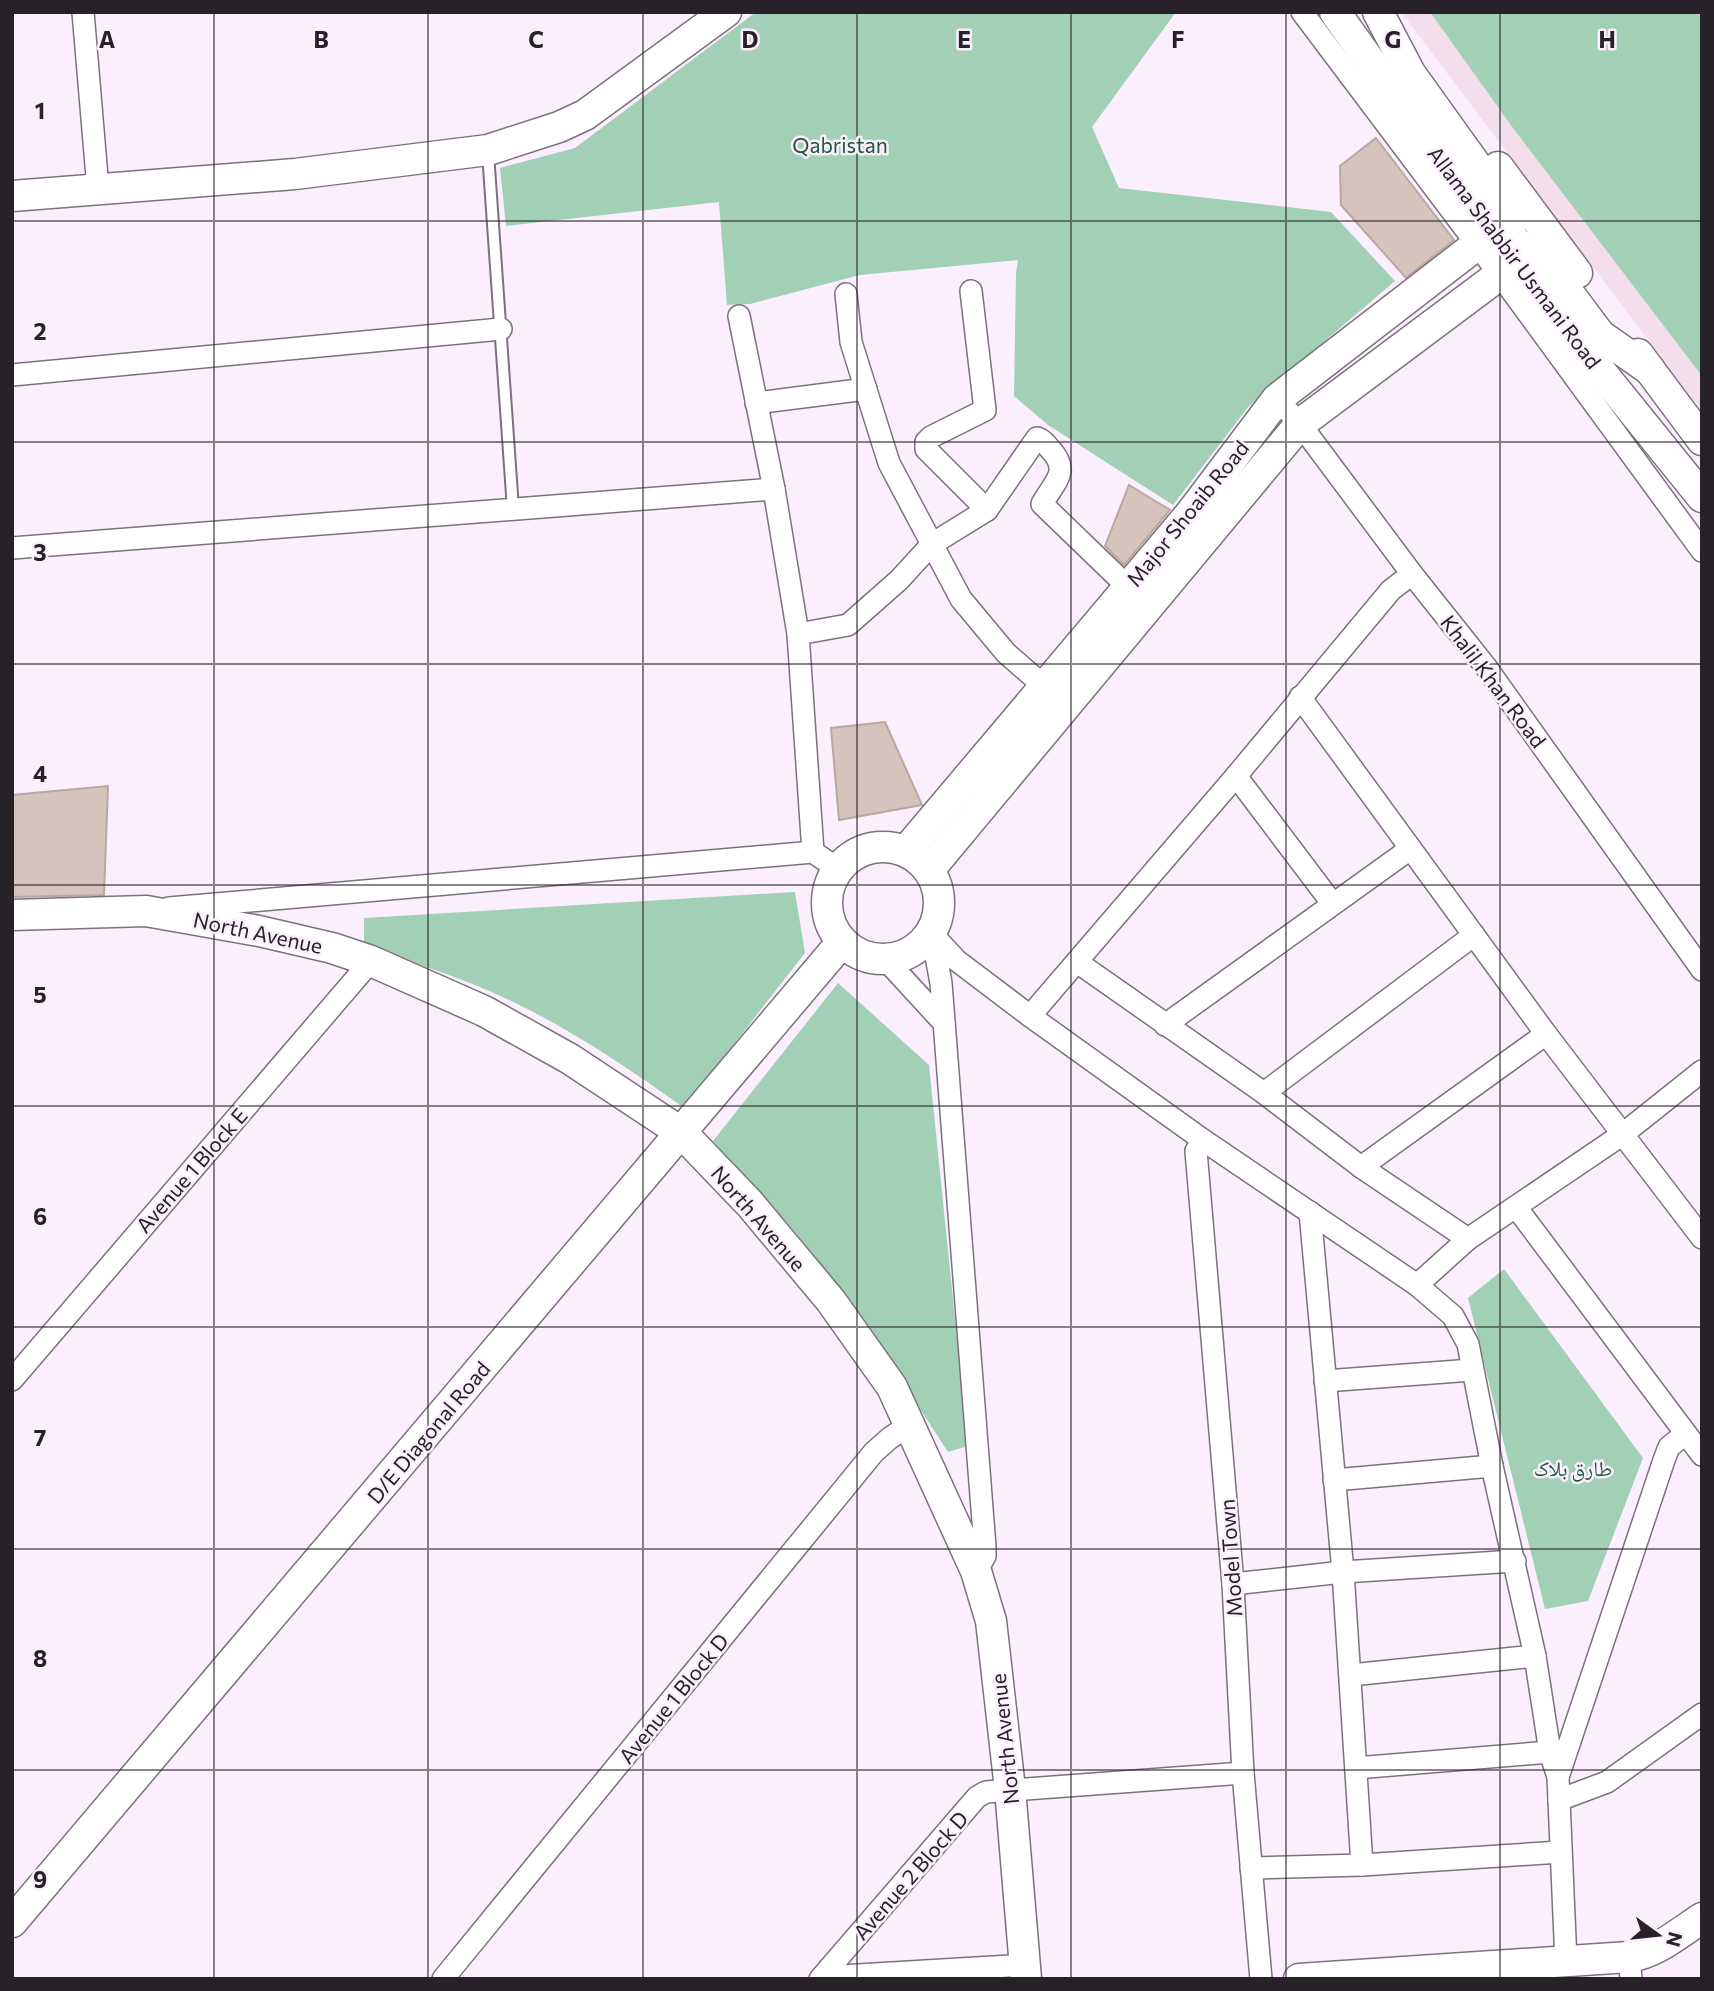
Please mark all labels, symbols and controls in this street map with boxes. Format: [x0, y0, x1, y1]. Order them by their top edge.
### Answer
text: A [99, 25, 116, 53]
text: B [313, 25, 329, 53]
text: C [528, 25, 544, 53]
text: D [742, 25, 759, 53]
text: E [957, 25, 971, 53]
text: F [1171, 25, 1185, 53]
text: G [1385, 25, 1401, 53]
text: H [1598, 25, 1616, 53]
text: 1 [35, 96, 45, 124]
park label: Qabristan [792, 132, 888, 157]
street label: Allama Shabbir Usmani Road [1423, 141, 1607, 373]
text: 2 [33, 317, 47, 345]
street label: Major Shoaib Road [1121, 435, 1253, 591]
text: 3 [33, 538, 47, 566]
street label: Khalil Khan Road [1436, 610, 1552, 752]
text: 4 [33, 759, 47, 787]
street label: North Avenue [191, 906, 325, 958]
text: 5 [33, 980, 47, 1008]
street label: Avenue 1 Block E [130, 1103, 252, 1237]
street label: North Avenue [706, 1160, 812, 1276]
text: 6 [33, 1202, 47, 1230]
street label: D/E Diagonal Road [361, 1356, 495, 1508]
text: 7 [34, 1423, 46, 1451]
park label: طارق بلاک [1534, 1455, 1612, 1482]
street label: Model Town [1213, 1498, 1247, 1618]
street label: Avenue 1 Block D [613, 1628, 733, 1768]
text: 8 [33, 1644, 47, 1672]
street label: North Avenue [985, 1672, 1023, 1806]
street label: Avenue 2 Block D [847, 1806, 973, 1944]
text: 9 [33, 1865, 47, 1893]
north arrow [1623, 1900, 1693, 1970]
text: N [1662, 1930, 1688, 1949]

